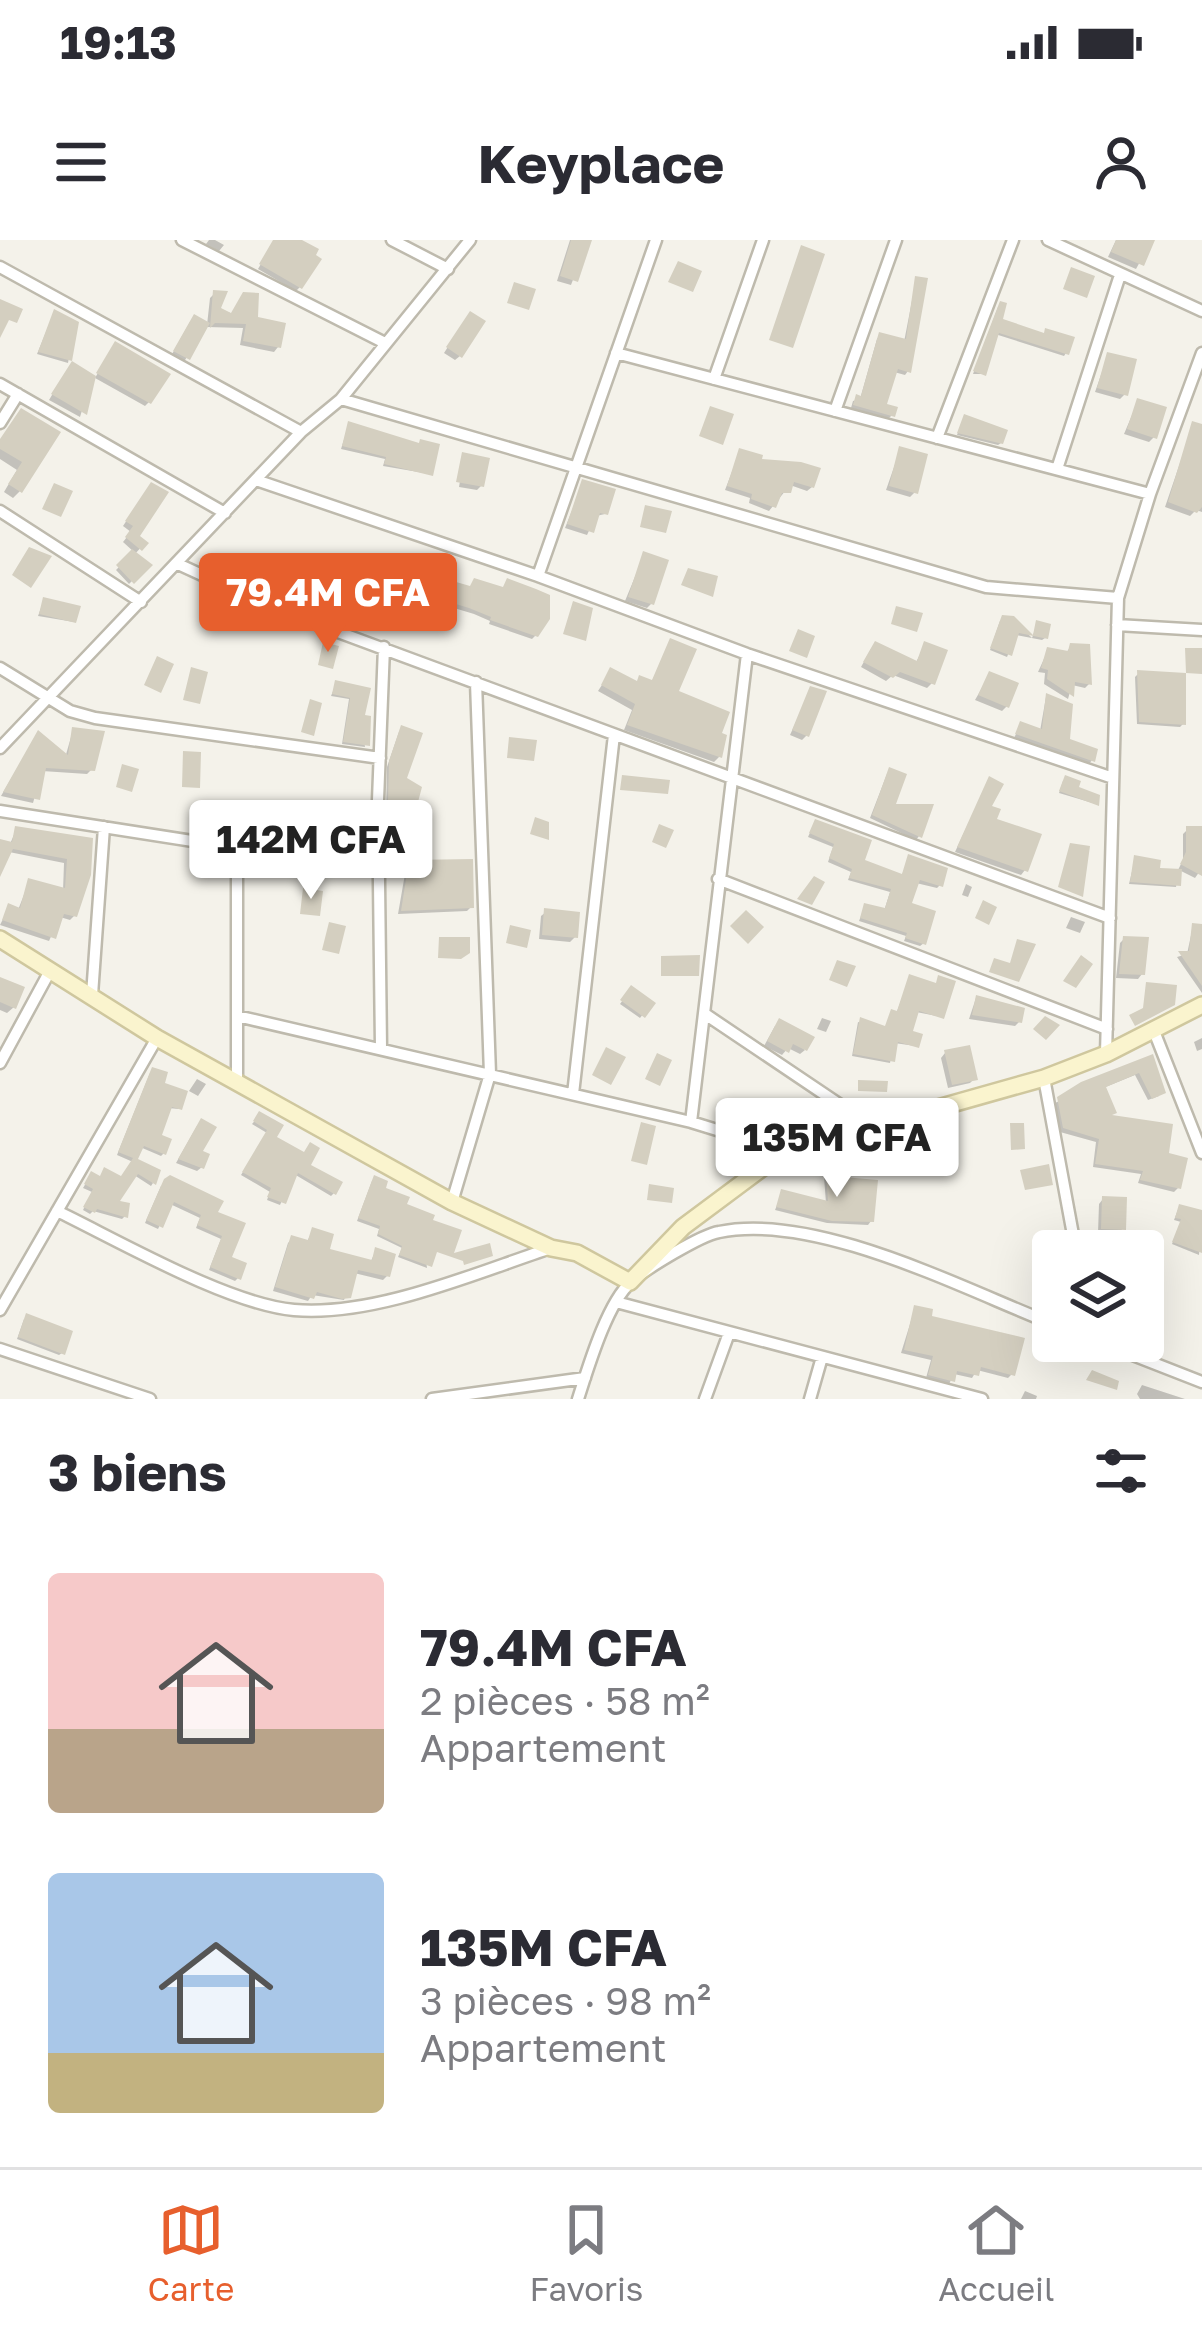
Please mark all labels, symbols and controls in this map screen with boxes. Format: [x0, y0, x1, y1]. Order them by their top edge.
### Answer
text: 19:13 [60, 15, 177, 69]
icon: menu [48, 129, 114, 195]
icon: person [1088, 129, 1154, 195]
text: Keyplace [478, 130, 724, 195]
pin: 79.4M CFA [191, 553, 465, 655]
text: 79.4M CFA [226, 568, 430, 615]
pin: 142M CFA [187, 800, 435, 902]
text: 142M CFA [216, 815, 406, 862]
pin: 135M CFA [713, 1098, 961, 1200]
text: 135M CFA [743, 1113, 931, 1160]
map controls [1032, 1230, 1164, 1362]
button: layers [1032, 1230, 1164, 1362]
icon: filters [1088, 1438, 1154, 1504]
text: 3 biens [48, 1441, 227, 1502]
text: 79.4M CFA [420, 1616, 687, 1677]
icon: home [144, 1621, 288, 1765]
text: 2 pièces · 58 m² [420, 1677, 710, 1724]
text: Appartement [420, 1724, 667, 1771]
text: 135M CFA [420, 1916, 667, 1977]
icon: home [144, 1921, 288, 2065]
text: 3 pièces · 98 m² [420, 1977, 711, 2024]
text: Appartement [420, 2024, 667, 2071]
tab: Carte [147, 2197, 234, 2308]
tab: Favoris [529, 2197, 643, 2308]
tab: Accueil [938, 2197, 1054, 2308]

